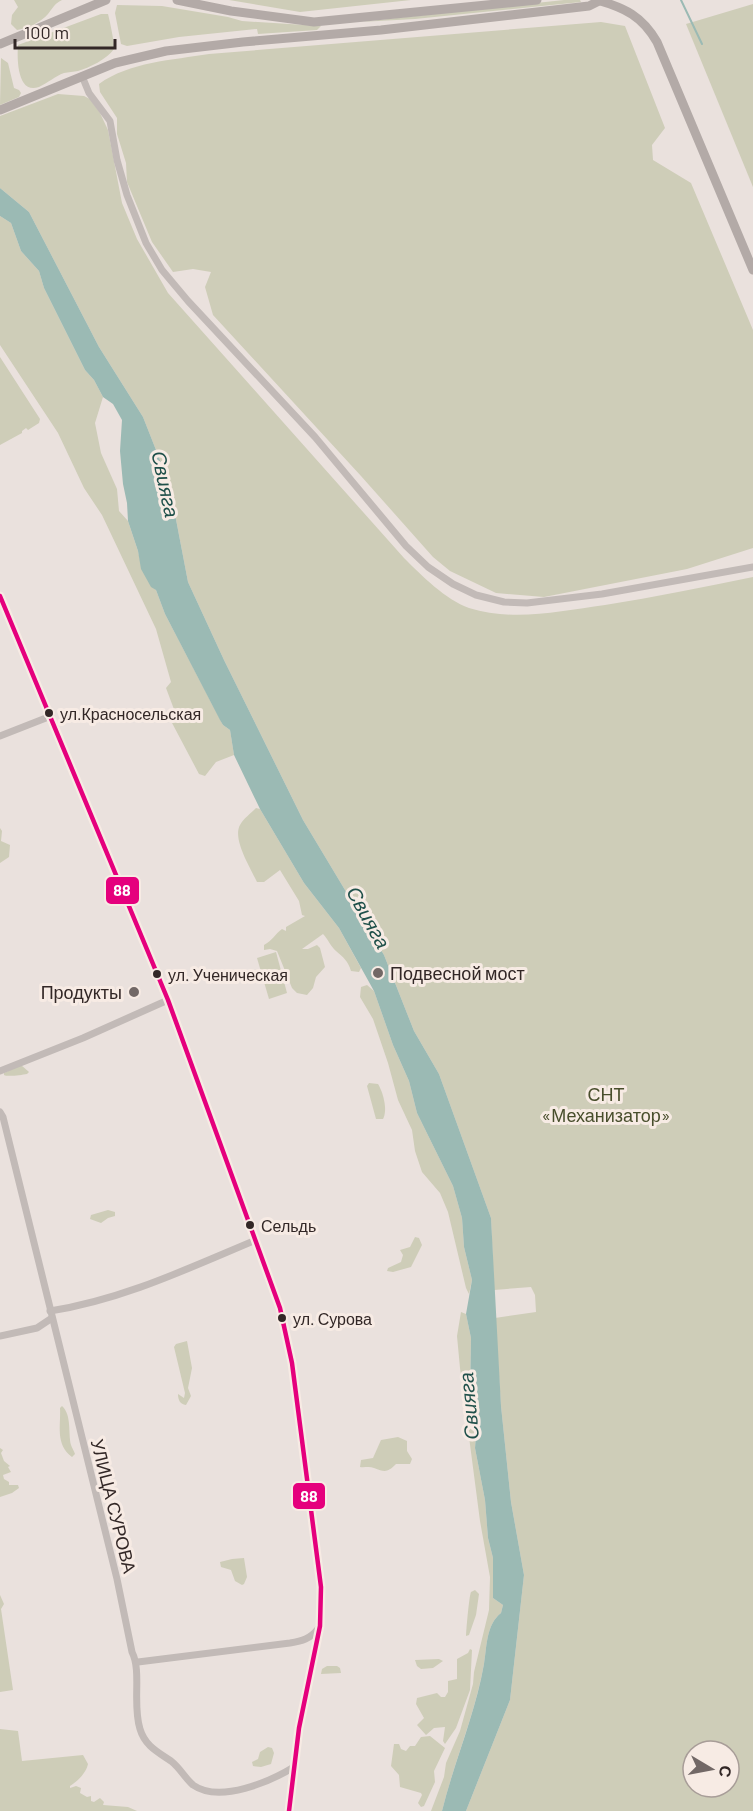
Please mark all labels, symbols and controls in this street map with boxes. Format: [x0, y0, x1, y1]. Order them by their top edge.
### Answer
scale bar [15, 12, 116, 50]
text: 100 m [24, 21, 69, 43]
water label: Свияга [147, 449, 185, 519]
place label: ул.Красносельская [60, 704, 201, 723]
marker: ул.Красносельская [43, 707, 55, 719]
line badge: 88 [105, 876, 140, 905]
text: 88 [113, 880, 131, 899]
water label: Свияга [342, 882, 396, 952]
place label: Подвесной мост [390, 962, 525, 984]
place label: ул. Ученическая [168, 965, 288, 984]
marker: Подвесной мост [371, 966, 385, 980]
marker: ул. Ученическая [151, 968, 163, 980]
place label: Продукты [41, 981, 122, 1003]
marker: Продукты [127, 985, 141, 999]
park label: СНТ «Механизатор» [542, 1083, 671, 1126]
place label: Сельдь [261, 1216, 316, 1235]
marker: Сельдь [244, 1219, 256, 1231]
place label: ул. Сурова [293, 1309, 372, 1328]
marker: ул. Сурова [276, 1312, 288, 1324]
water label: Свияга [453, 1371, 483, 1441]
street label: УЛИЦА СУРОВА [87, 1437, 141, 1575]
line badge: 88 [292, 1482, 326, 1510]
text: 88 [300, 1486, 318, 1505]
north arrow [681, 1739, 741, 1799]
text: С [716, 1764, 737, 1779]

